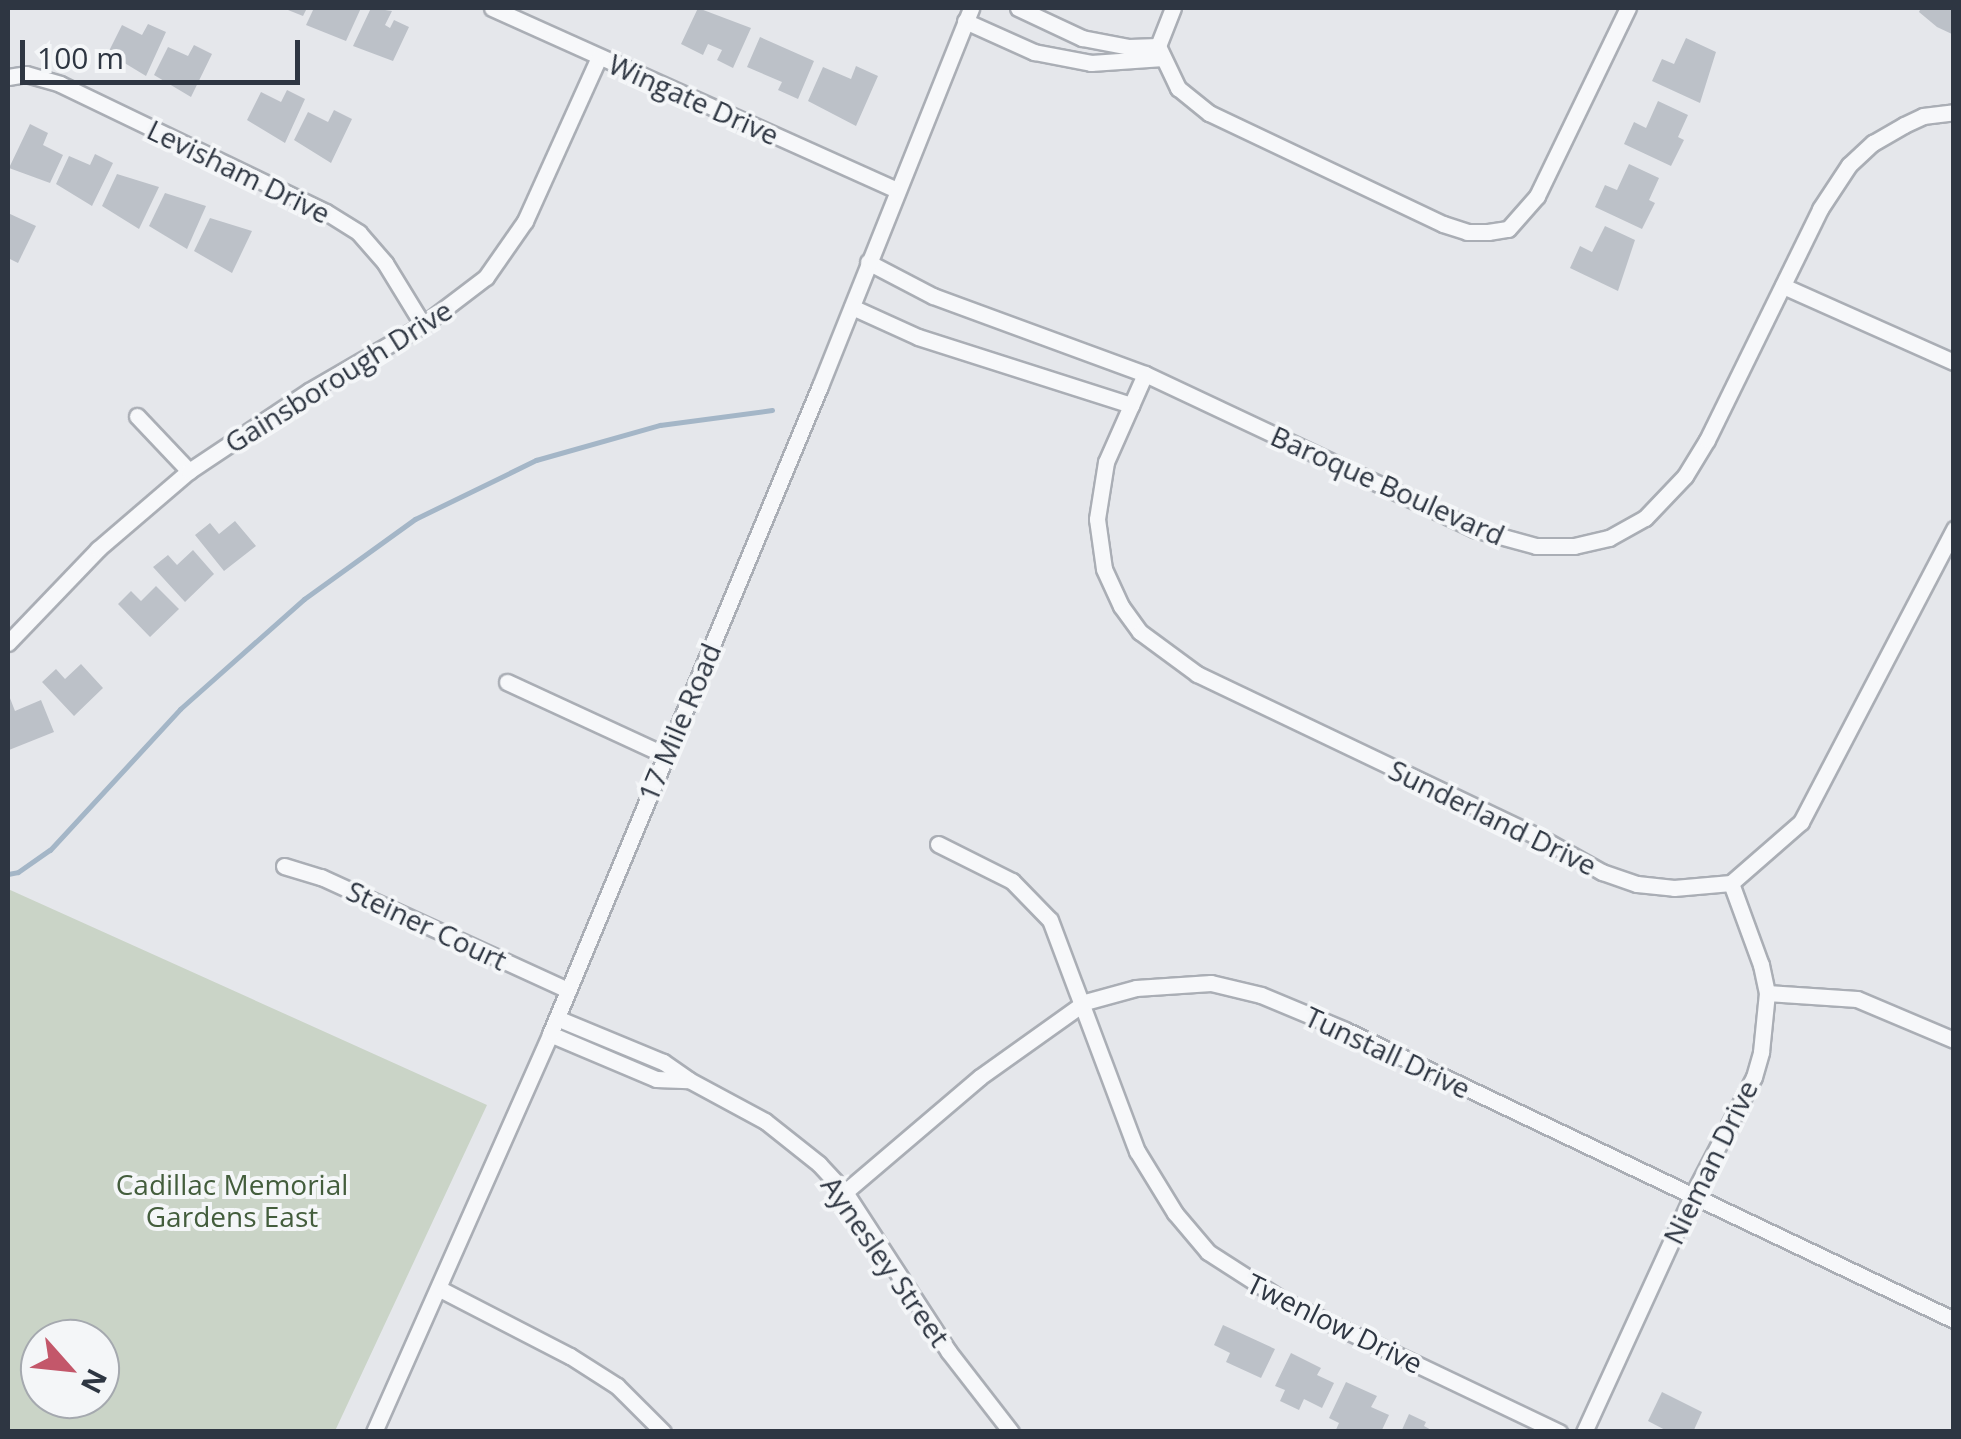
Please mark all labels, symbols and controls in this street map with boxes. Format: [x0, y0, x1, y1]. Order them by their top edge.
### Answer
scale bar [25, 20, 305, 82]
text: 100 m [37, 37, 124, 78]
street label: Wingate Drive [604, 47, 784, 151]
street label: Levisham Drive [142, 112, 336, 230]
street label: Gainsborough Drive [218, 293, 458, 459]
street label: Baroque Boulevard [1266, 418, 1510, 552]
street label: 17 Mile Road [631, 638, 727, 806]
street label: Sunderland Drive [1384, 752, 1602, 882]
street label: Steiner Court [342, 873, 512, 977]
street label: Tunstall Drive [1300, 999, 1476, 1105]
street label: Nieman Drive [1656, 1074, 1764, 1250]
park label: Cadillac Memorial Gardens East [116, 1167, 348, 1233]
street label: Aynesley Street [815, 1169, 957, 1353]
street label: Twenlow Drive [1242, 1266, 1428, 1380]
north arrow [20, 1319, 120, 1419]
text: N [73, 1363, 117, 1400]

